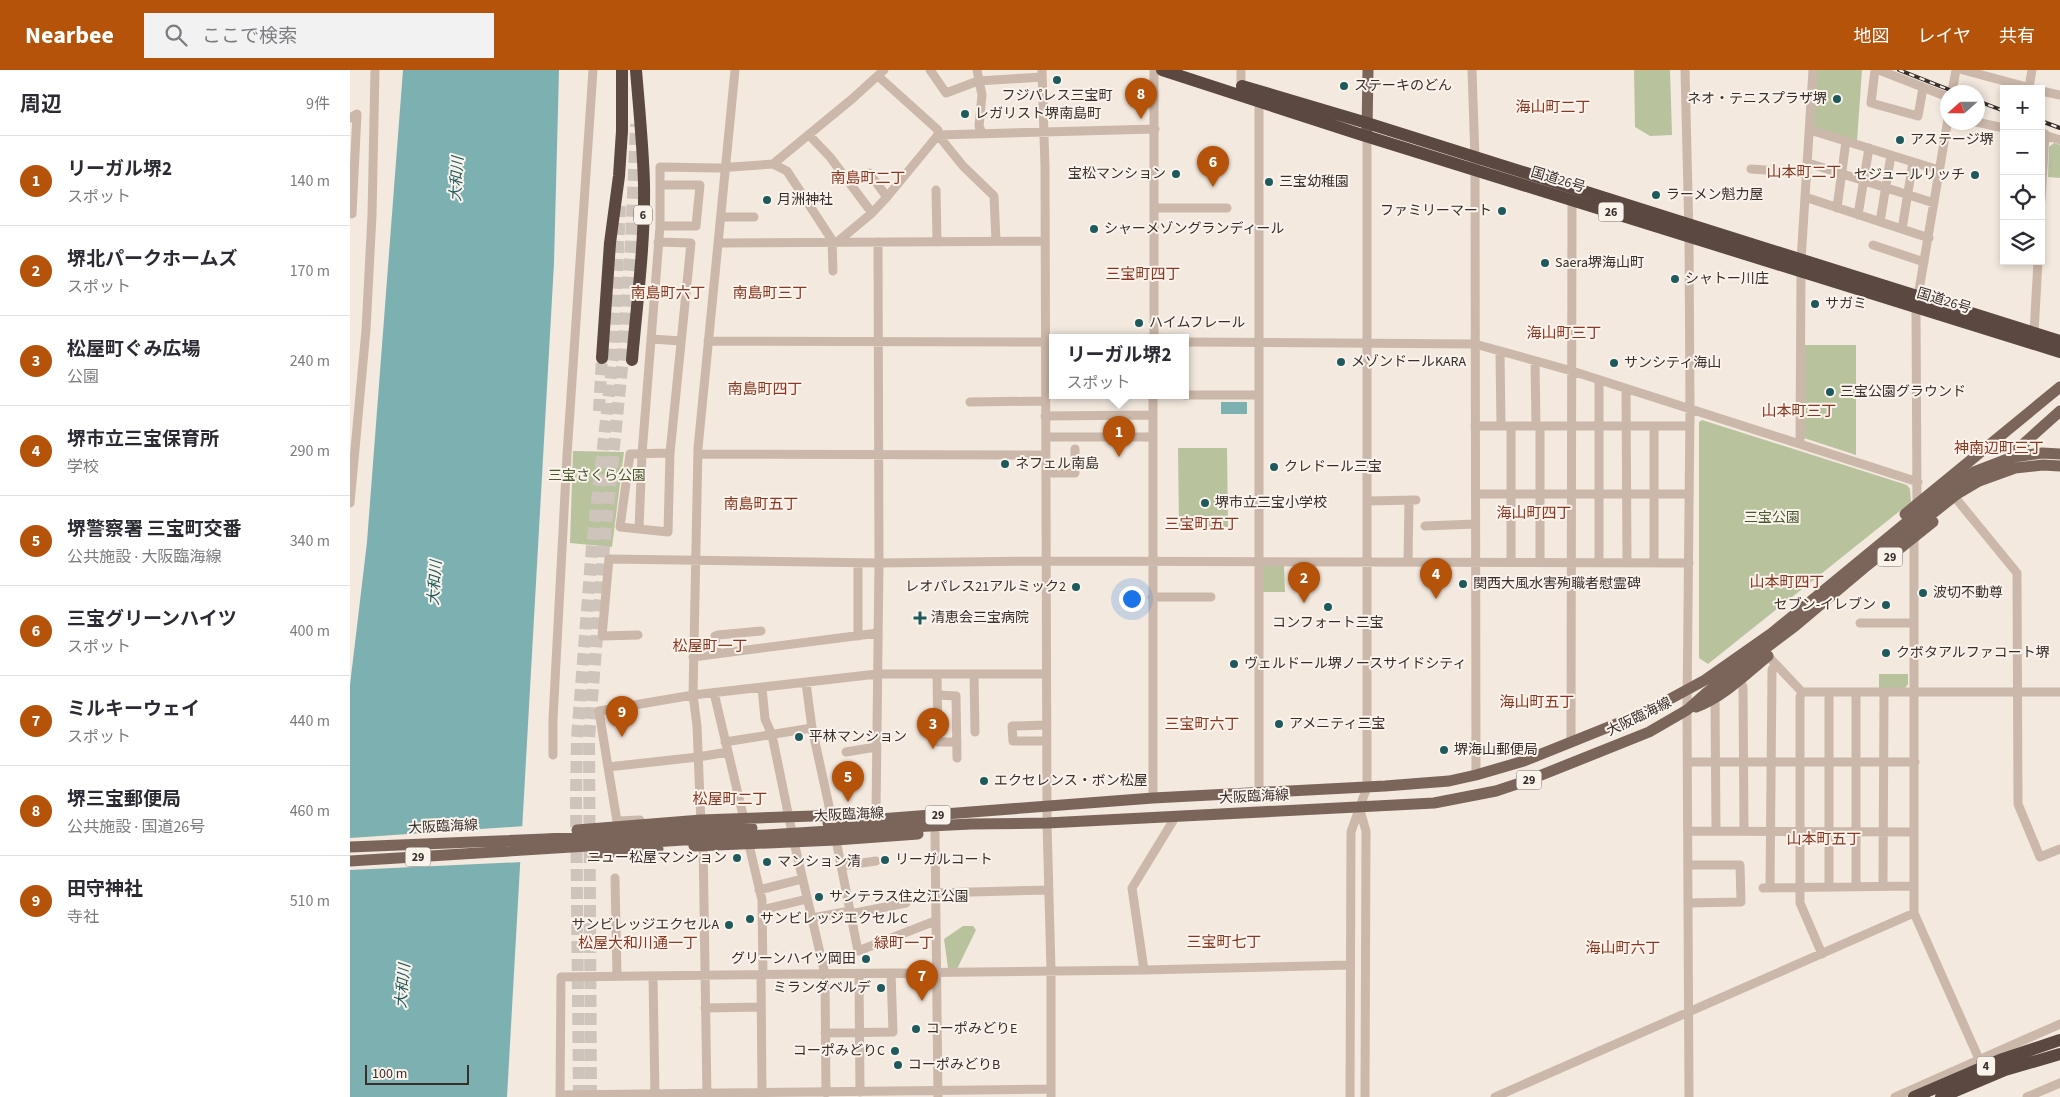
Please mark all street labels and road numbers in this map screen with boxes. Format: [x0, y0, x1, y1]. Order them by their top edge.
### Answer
street label: 国道26号 [1528, 162, 1588, 198]
road number: 26 [1598, 202, 1624, 222]
road number: 6 [634, 206, 652, 224]
street label: 国道26号 [1914, 283, 1974, 319]
road number: 29 [1878, 548, 1902, 567]
street label: 大阪臨海線 [1603, 693, 1675, 741]
road number: 29 [1516, 770, 1542, 790]
street label: 大阪臨海線 [1219, 785, 1289, 809]
street label: 大阪臨海線 [814, 803, 884, 827]
road number: 29 [926, 806, 950, 824]
street label: 大阪臨海線 [408, 815, 478, 839]
road number: 29 [406, 848, 430, 866]
road number: 4 [1977, 1056, 1995, 1076]

